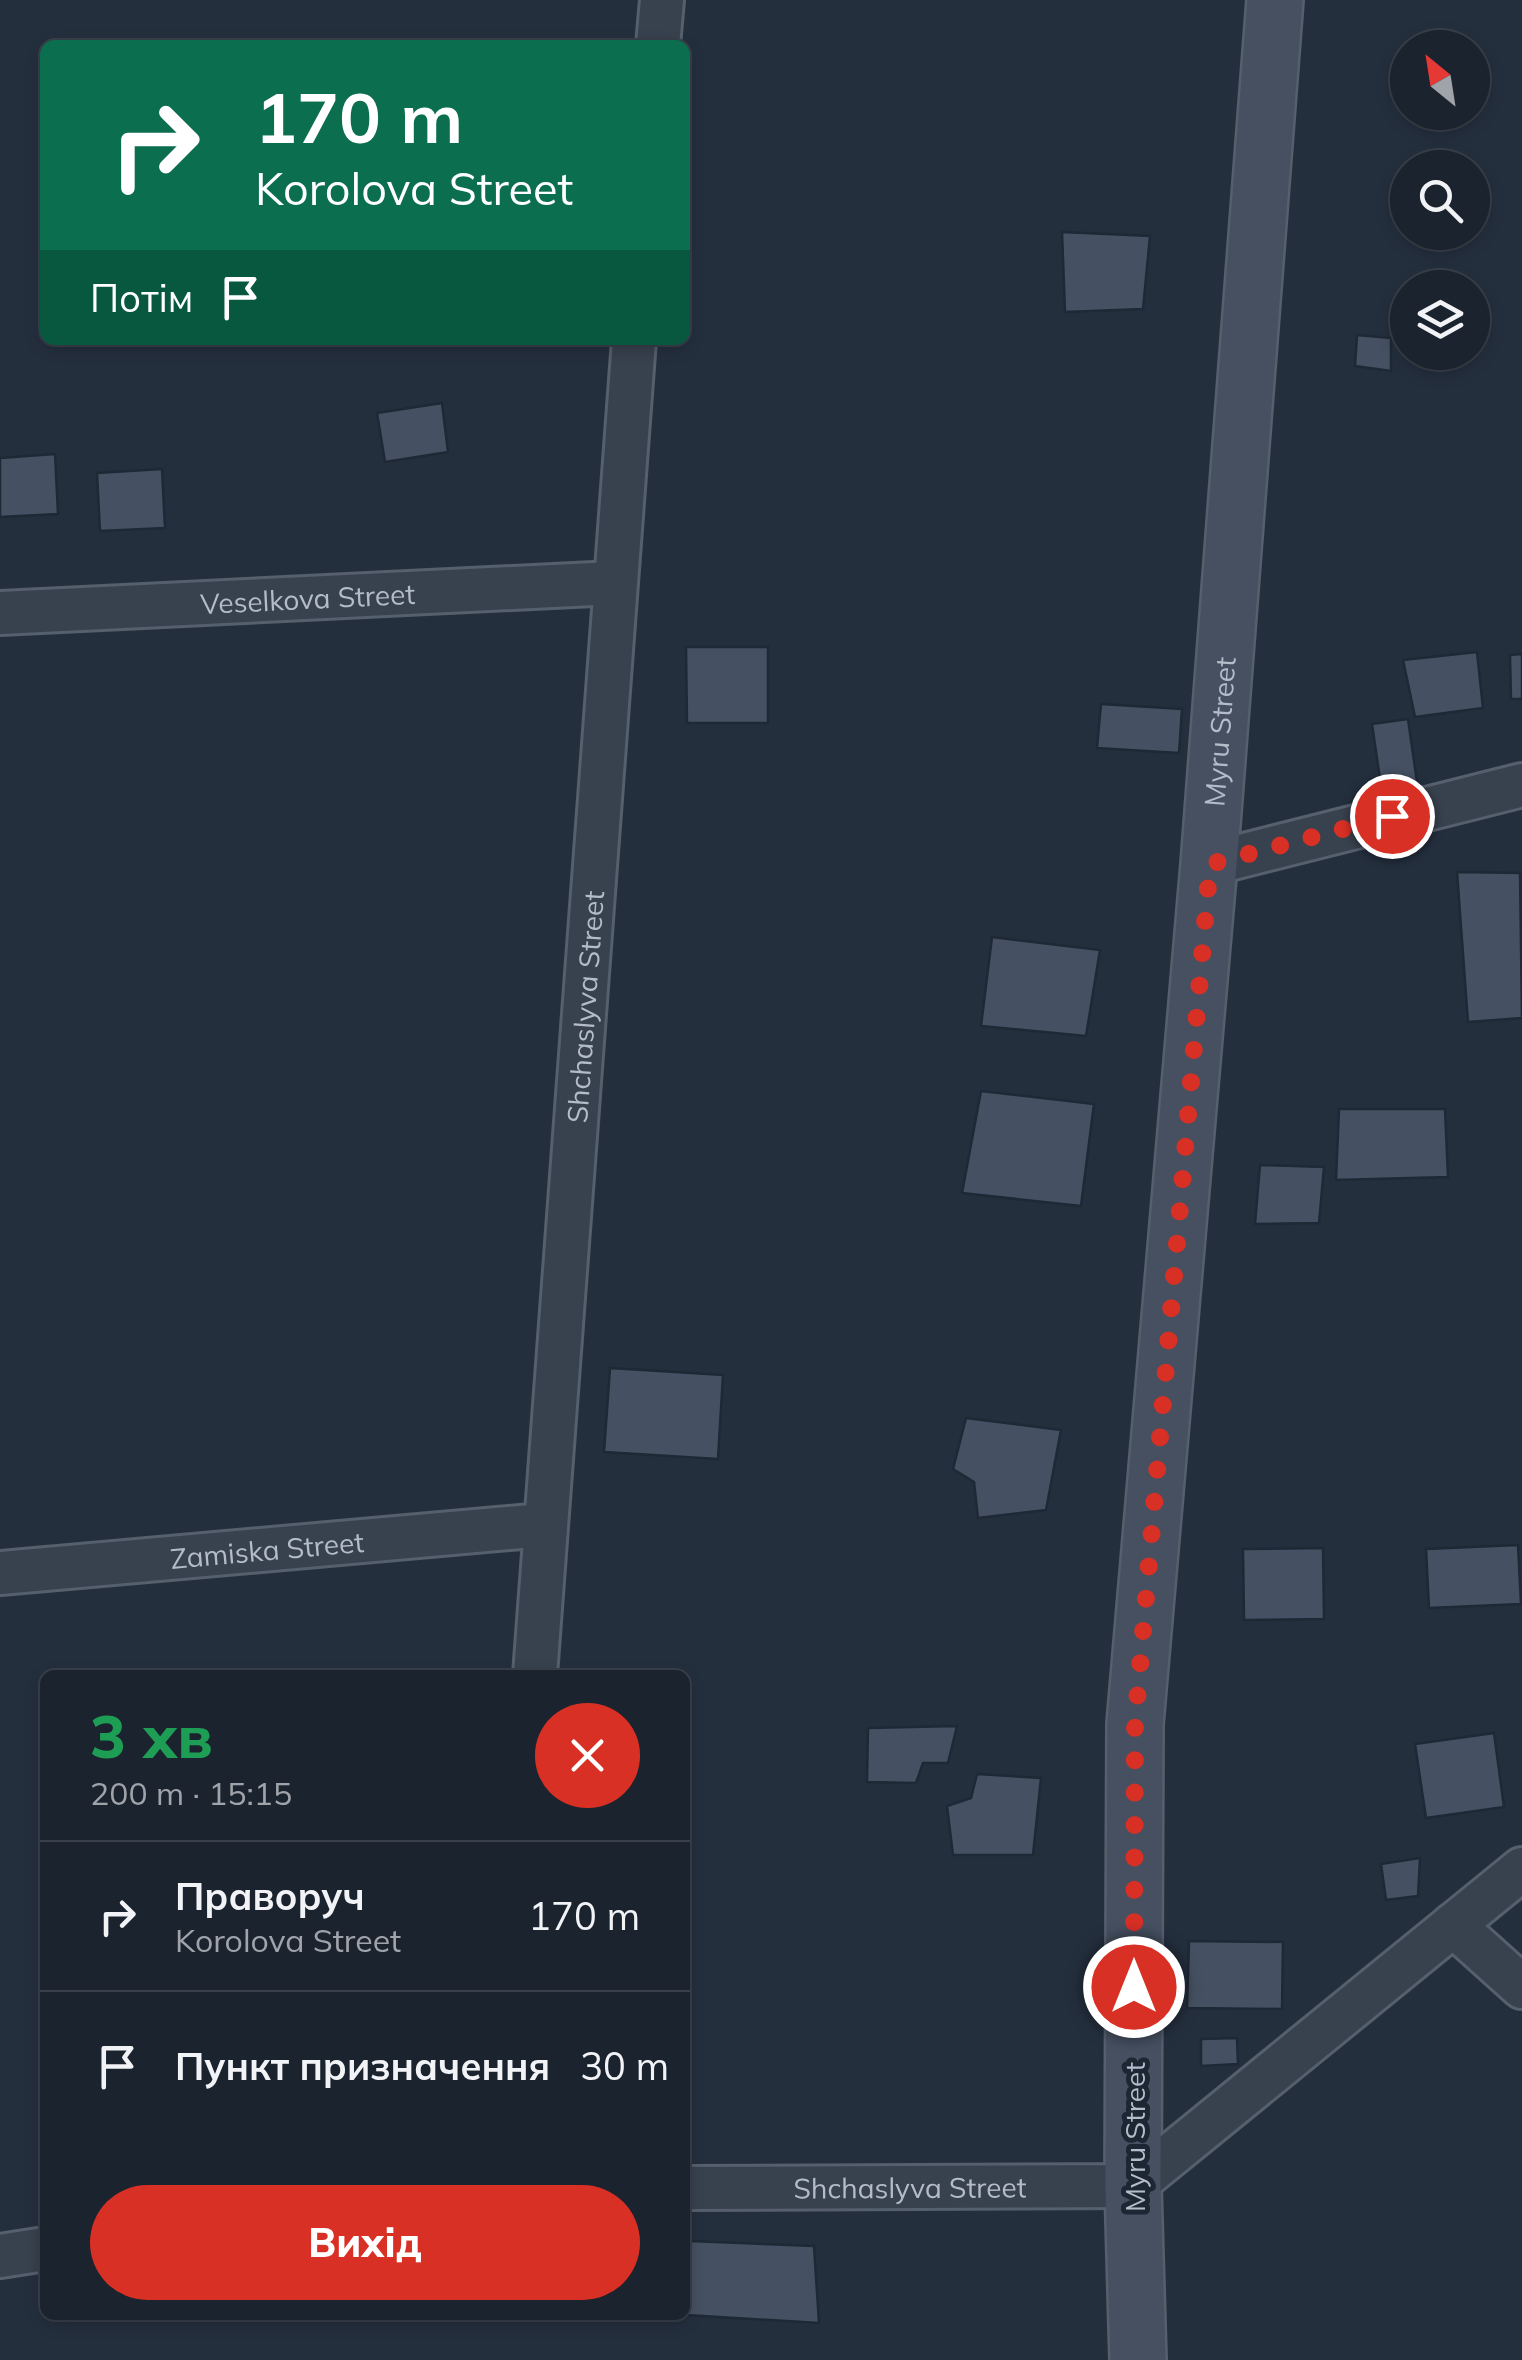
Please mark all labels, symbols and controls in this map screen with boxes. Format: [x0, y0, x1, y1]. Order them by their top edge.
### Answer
north arrow [1390, 30, 1490, 130]
map controls [1390, 30, 1490, 370]
text: 170 m [255, 73, 463, 161]
icon: right [90, 80, 220, 210]
button: search [1390, 150, 1490, 250]
text: Korolova Street [255, 160, 573, 216]
icon: arrive [213, 270, 268, 325]
button: layers [1390, 270, 1490, 370]
text: Потім [90, 274, 193, 322]
street label: Veselkova Street [199, 575, 416, 621]
street label: Myru Street [1196, 655, 1242, 808]
pin [1350, 774, 1435, 859]
icon: arrive [1365, 789, 1420, 844]
street label: Shchaslyva Street [558, 889, 611, 1124]
street label: Zamiska Street [169, 1523, 365, 1575]
text: 3 хв [90, 1698, 213, 1773]
button: close [535, 1703, 640, 1808]
text: 200 m · 15:15 [90, 1773, 292, 1813]
text: Праворуч [175, 1872, 365, 1920]
icon: right [90, 1889, 145, 1944]
text: 170 m [528, 1892, 640, 1940]
text: Korolova Street [175, 1920, 401, 1960]
position arrow [1082, 1935, 1186, 2039]
icon: arrive [90, 2039, 145, 2094]
text: Пункт призначення [175, 2042, 550, 2090]
text: 30 m [580, 2042, 669, 2090]
street label: Myru Street [1117, 2062, 1152, 2212]
street label: Shchaslyva Street [793, 2169, 1027, 2205]
button: Вихід [90, 2185, 640, 2300]

